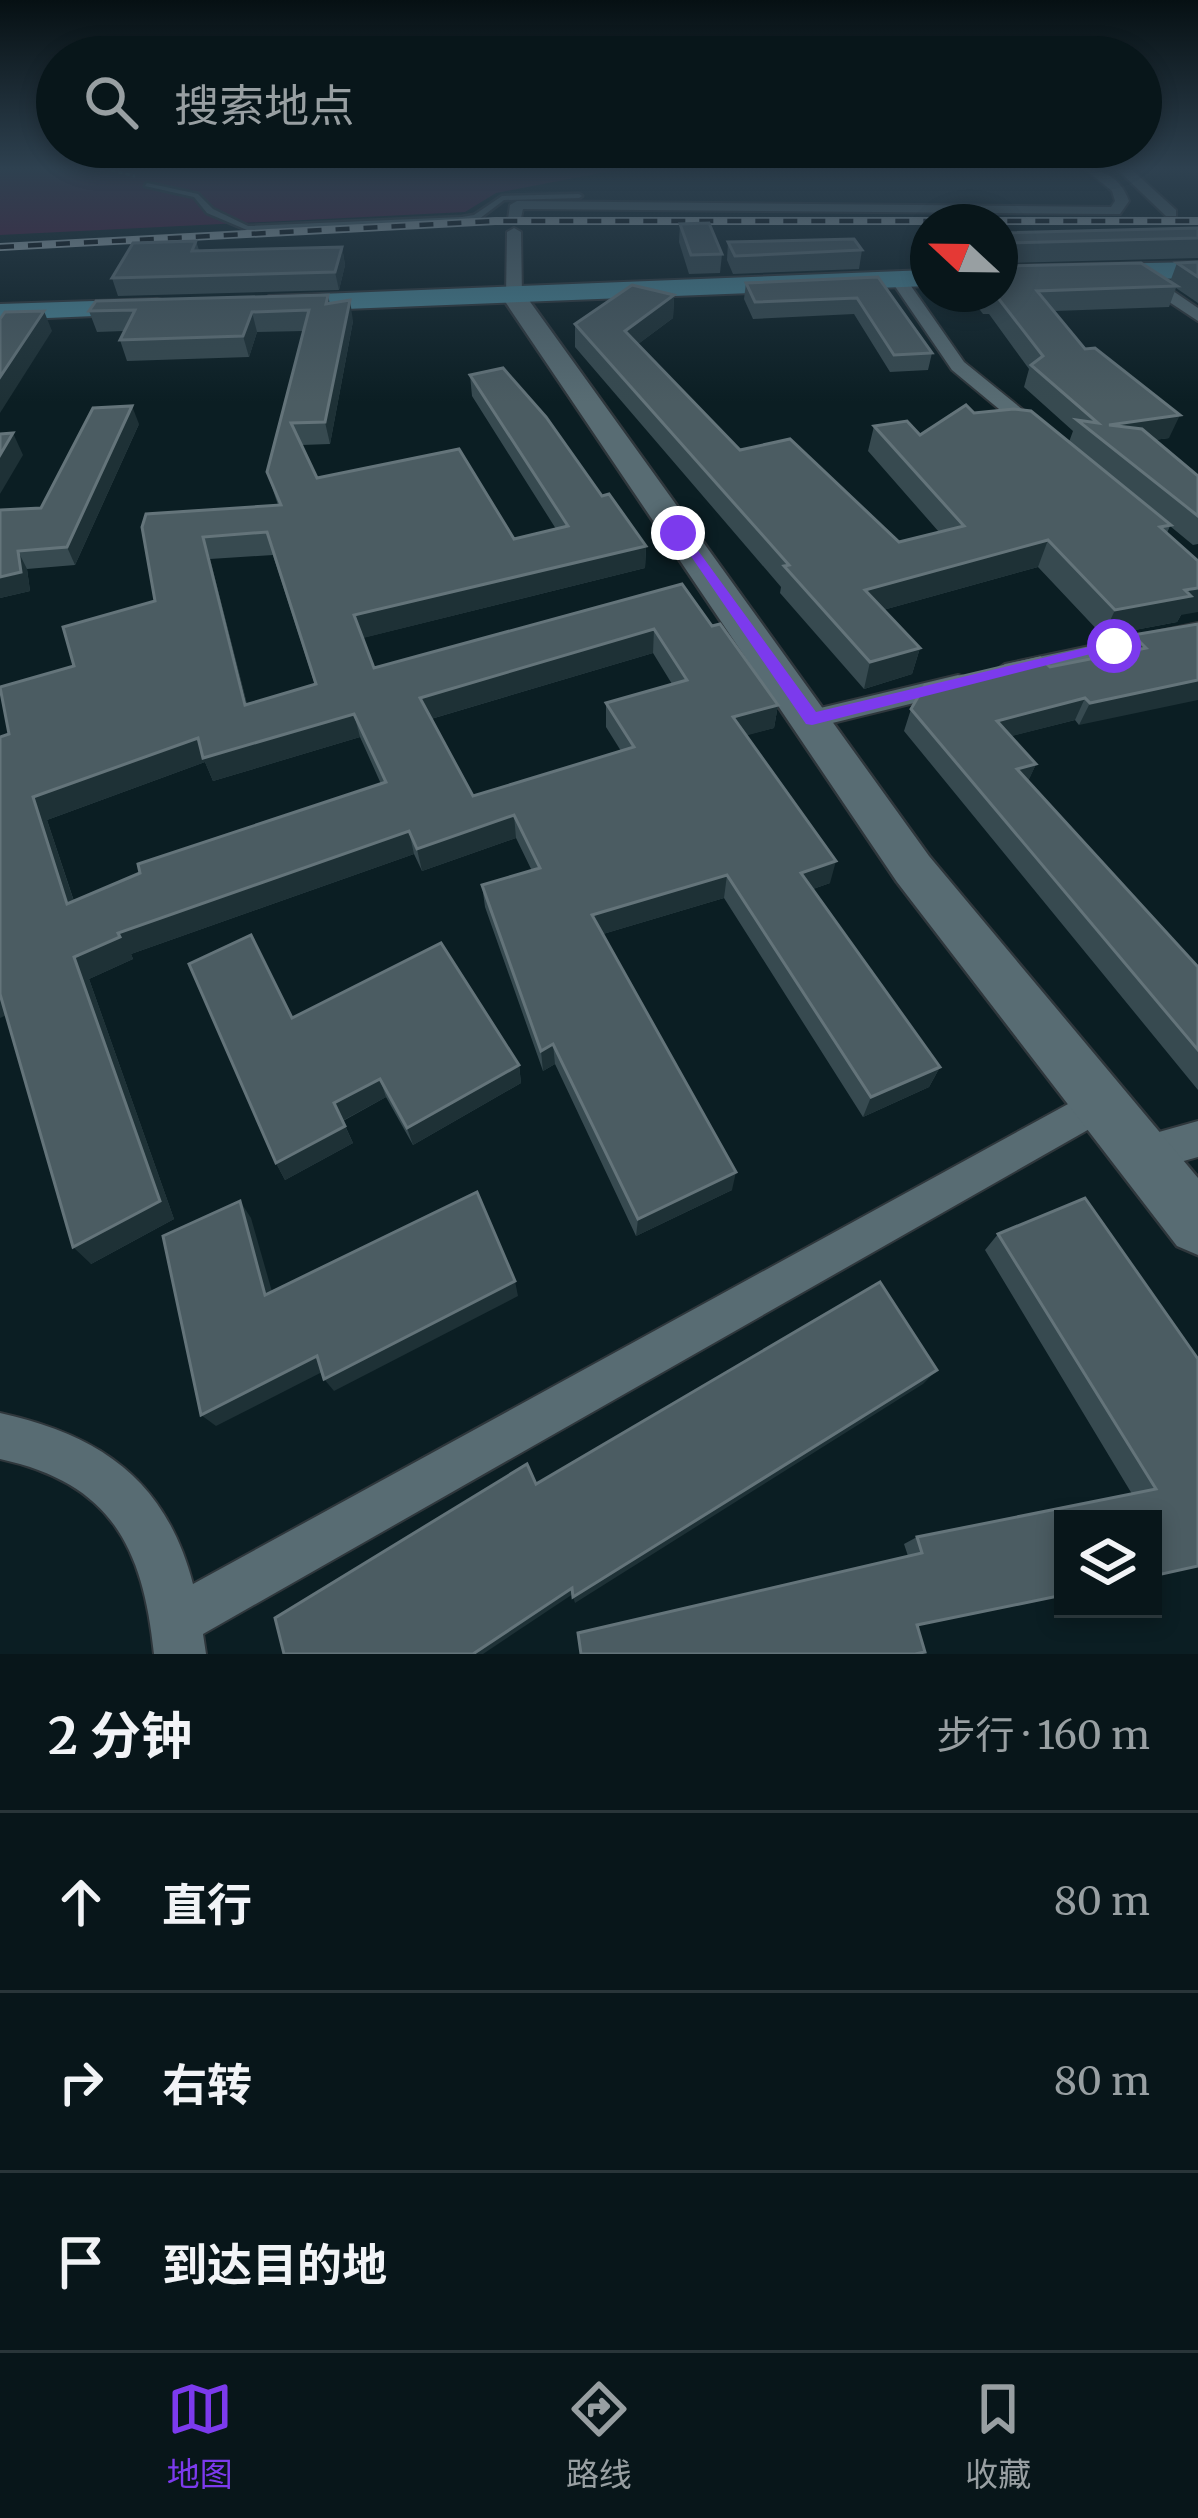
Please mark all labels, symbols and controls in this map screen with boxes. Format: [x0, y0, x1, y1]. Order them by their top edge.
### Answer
search box [36, 36, 1162, 168]
icon: search [78, 69, 144, 135]
text: 搜索地点 [174, 78, 354, 134]
north arrow [910, 204, 1018, 312]
route end [651, 506, 705, 560]
route start [1087, 619, 1141, 673]
map controls [1054, 1510, 1162, 1618]
button: layers [1054, 1510, 1162, 1618]
text: 2 分钟 [48, 1704, 192, 1768]
text: 步行 · 160 m [936, 1711, 1150, 1760]
icon: ahead [48, 1869, 114, 1935]
text: 直行 [162, 1877, 252, 1933]
text: 80 m [1054, 1877, 1150, 1926]
icon: right [48, 2049, 114, 2115]
text: 右转 [162, 2057, 252, 2113]
text: 80 m [1054, 2057, 1150, 2106]
icon: arrive [48, 2229, 114, 2295]
text: 到达目的地 [162, 2237, 387, 2293]
tab: 地图 [167, 2376, 233, 2496]
tab: 路线 [566, 2376, 632, 2496]
tab: 收藏 [965, 2376, 1031, 2496]

